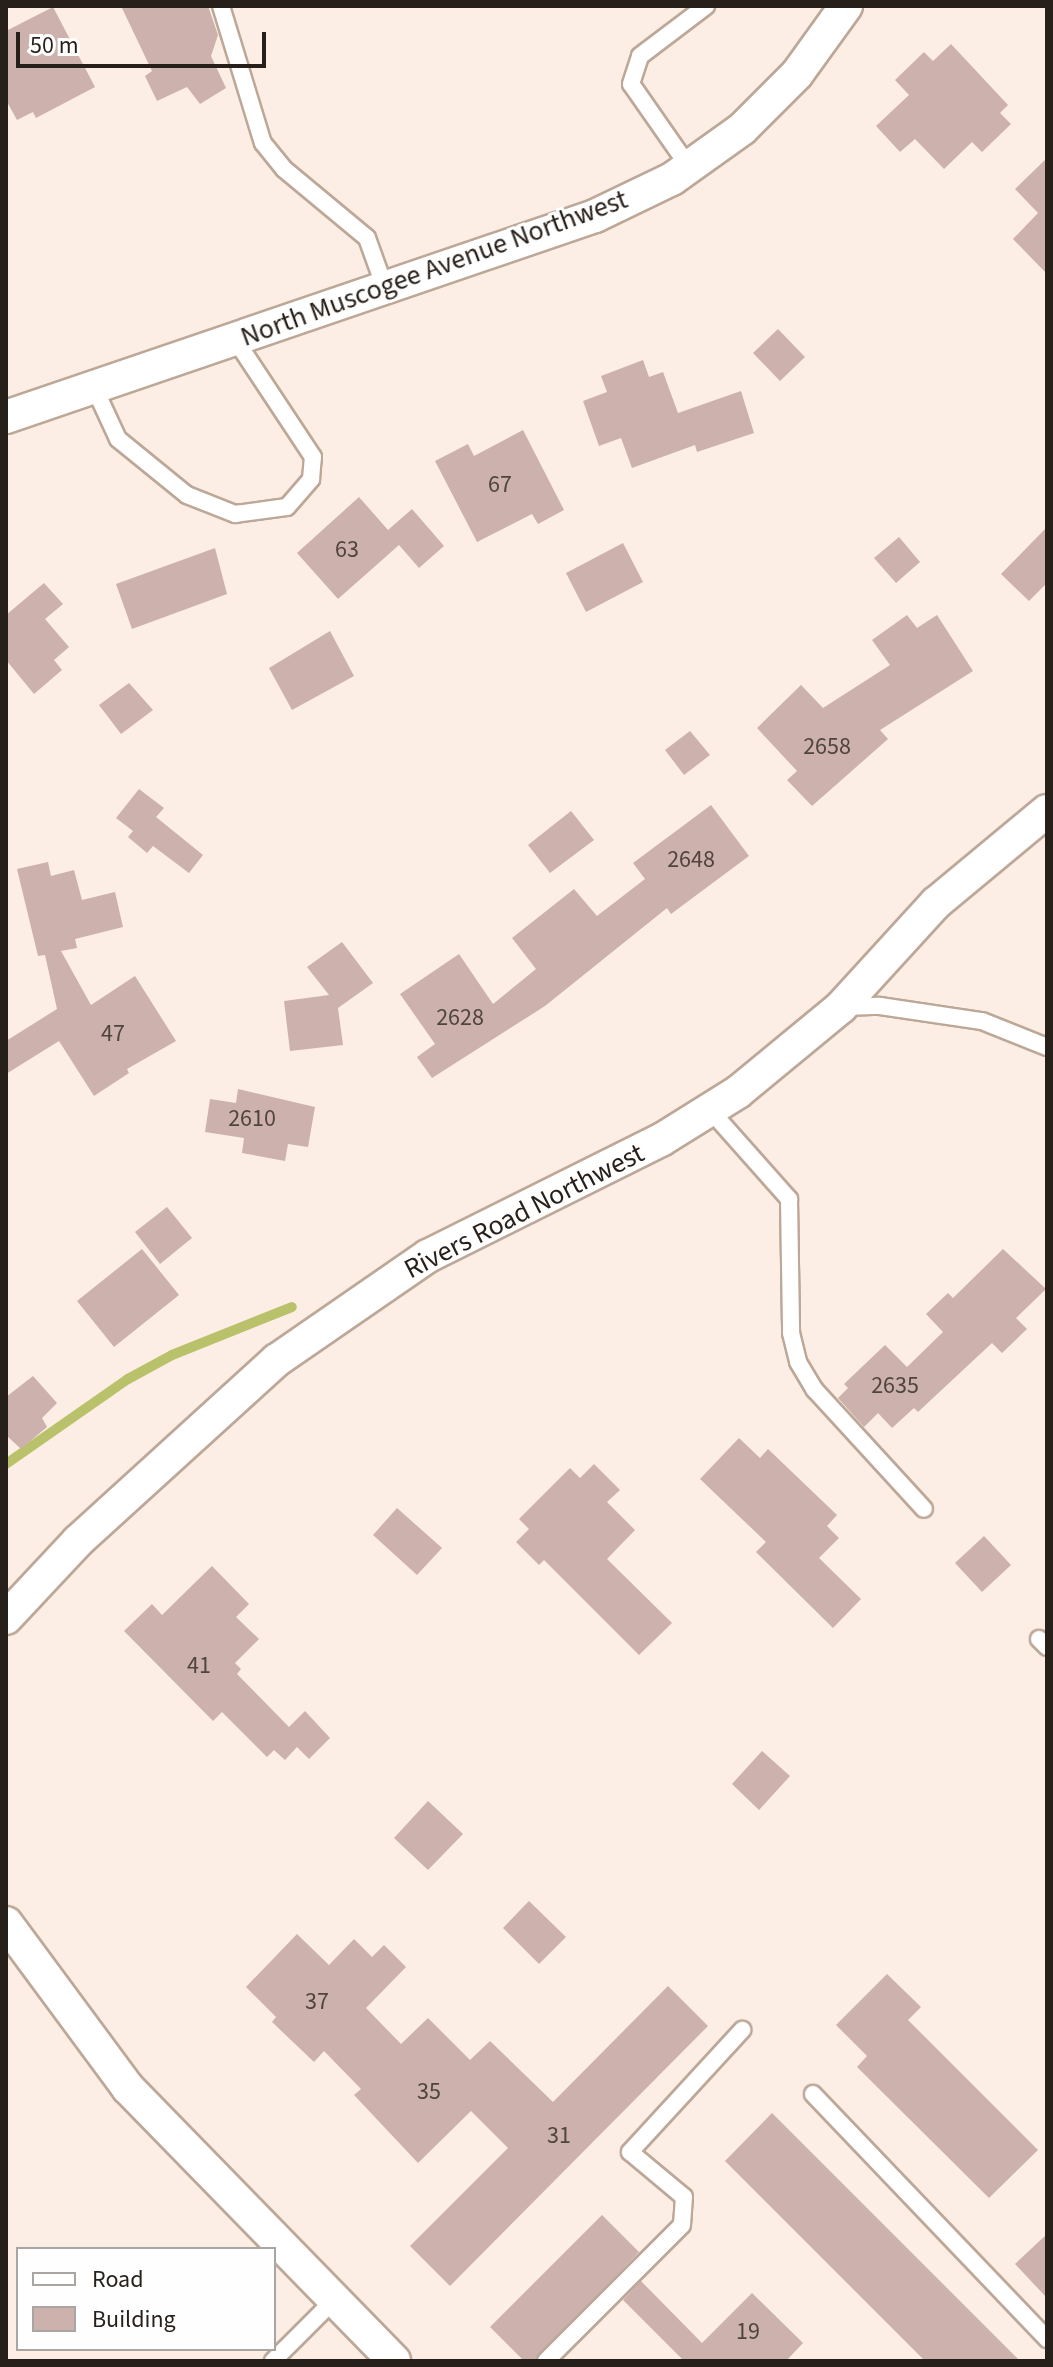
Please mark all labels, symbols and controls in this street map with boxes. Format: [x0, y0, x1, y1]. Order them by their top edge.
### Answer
scale bar [20, 16, 270, 66]
text: 50 m [30, 28, 79, 63]
street label: North Muscogee Avenue Northwest [236, 182, 632, 354]
house number: 67 [488, 471, 512, 499]
house number: 63 [335, 536, 359, 564]
house number: 2658 [803, 733, 851, 761]
house number: 2648 [667, 846, 715, 874]
house number: 2628 [436, 1004, 484, 1032]
house number: 47 [101, 1020, 125, 1048]
house number: 2610 [228, 1105, 276, 1133]
street label: Rivers Road Northwest [399, 1136, 649, 1286]
house number: 2635 [871, 1372, 919, 1400]
house number: 41 [187, 1652, 211, 1680]
house number: 37 [305, 1988, 329, 2016]
house number: 35 [417, 2078, 441, 2106]
house number: 31 [547, 2122, 571, 2150]
legend [16, 2247, 276, 2351]
text: Road [92, 2262, 144, 2297]
text: Building [92, 2302, 176, 2337]
house number: 19 [736, 2318, 760, 2346]

